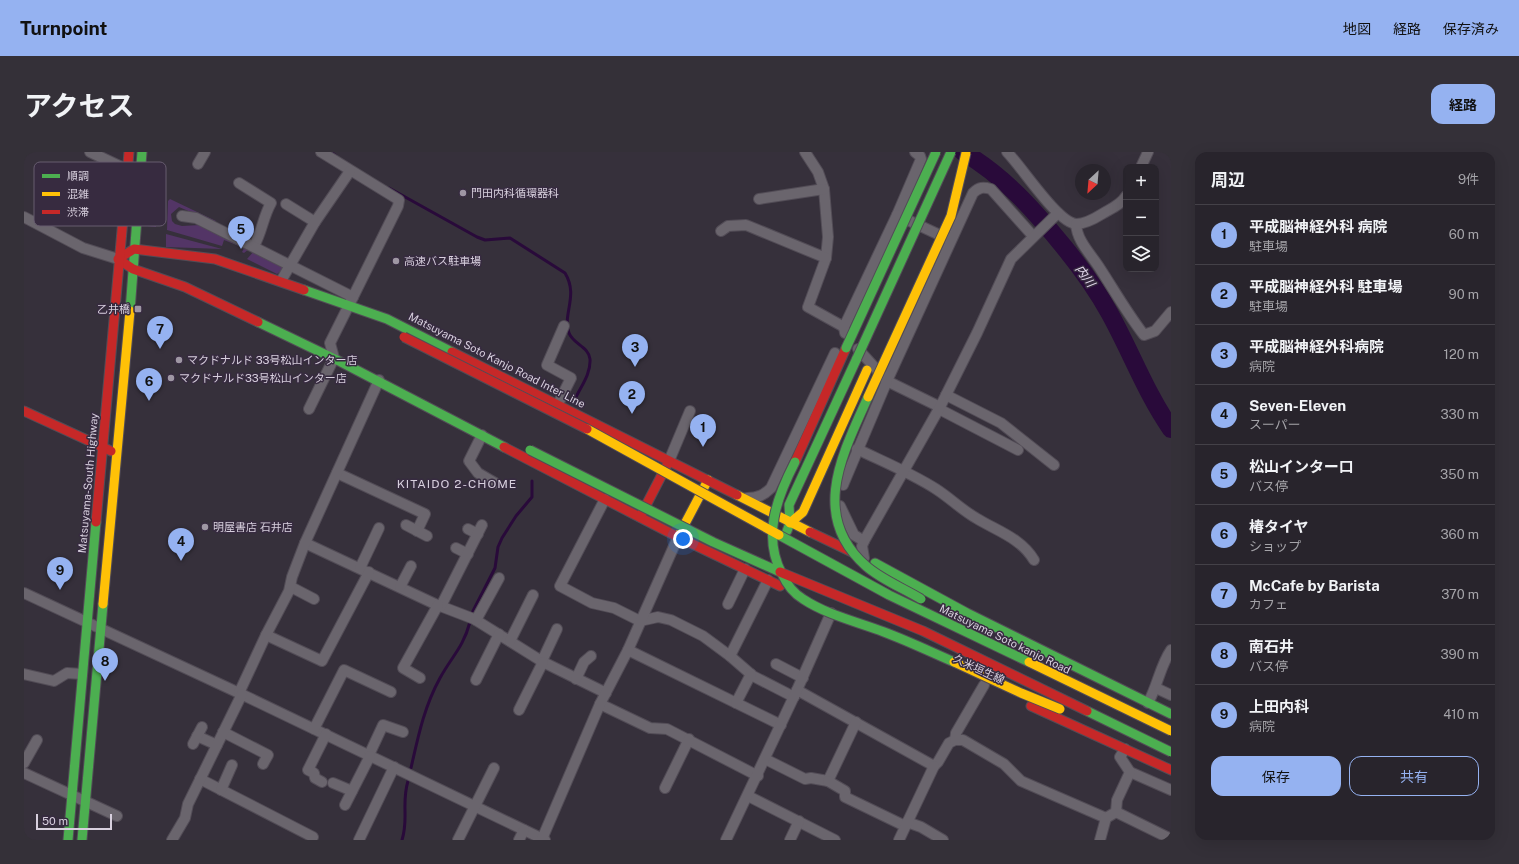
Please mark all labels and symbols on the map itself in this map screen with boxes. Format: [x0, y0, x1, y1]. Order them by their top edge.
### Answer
legend [34, 162, 166, 226]
north arrow [1075, 164, 1111, 200]
text: 順調 [67, 170, 89, 182]
place label: 門田内科循環器科 [471, 187, 559, 199]
text: 混雑 [67, 188, 89, 200]
marker: 門田内科循環器科 [458, 188, 468, 198]
text: 渋滞 [67, 206, 89, 218]
pin: 5 [228, 216, 254, 249]
place label: 高速バス駐車場 [404, 255, 481, 267]
marker: 高速バス駐車場 [391, 256, 401, 266]
water label: 内川 [1072, 262, 1099, 291]
place label: 乙井橋 [97, 303, 130, 315]
marker: 乙井橋 [133, 304, 143, 314]
street label: Matsuyama Soto Kanjo Road Inter Line [407, 310, 587, 410]
pin: 7 [147, 316, 173, 349]
pin: 3 [622, 334, 648, 367]
place label: マクドナルド 33号松山インター店 [187, 354, 357, 366]
marker: マクドナルド 33号松山インター店 [174, 355, 184, 365]
pin: 6 [136, 368, 162, 401]
place label: マクドナルド33号松山インター店 [179, 372, 347, 384]
marker: マクドナルド33号松山インター店 [166, 373, 176, 383]
pin: 2 [619, 381, 645, 414]
street label: Matsuyama-South Highway [76, 412, 100, 554]
pin: 1 [690, 414, 716, 447]
district label: KITAIDO 2-CHOME [397, 477, 517, 491]
place label: 明屋書店 石井店 [213, 521, 293, 533]
marker: 明屋書店 石井店 [200, 522, 210, 532]
pin: 4 [168, 528, 194, 561]
your location [673, 529, 693, 549]
pin: 9 [47, 557, 73, 590]
street label: Matsuyama Soto kanjo Road [937, 602, 1073, 676]
pin: 8 [92, 648, 118, 681]
street label: 久米垣生線 [952, 652, 1006, 686]
scale bar [36, 812, 112, 831]

